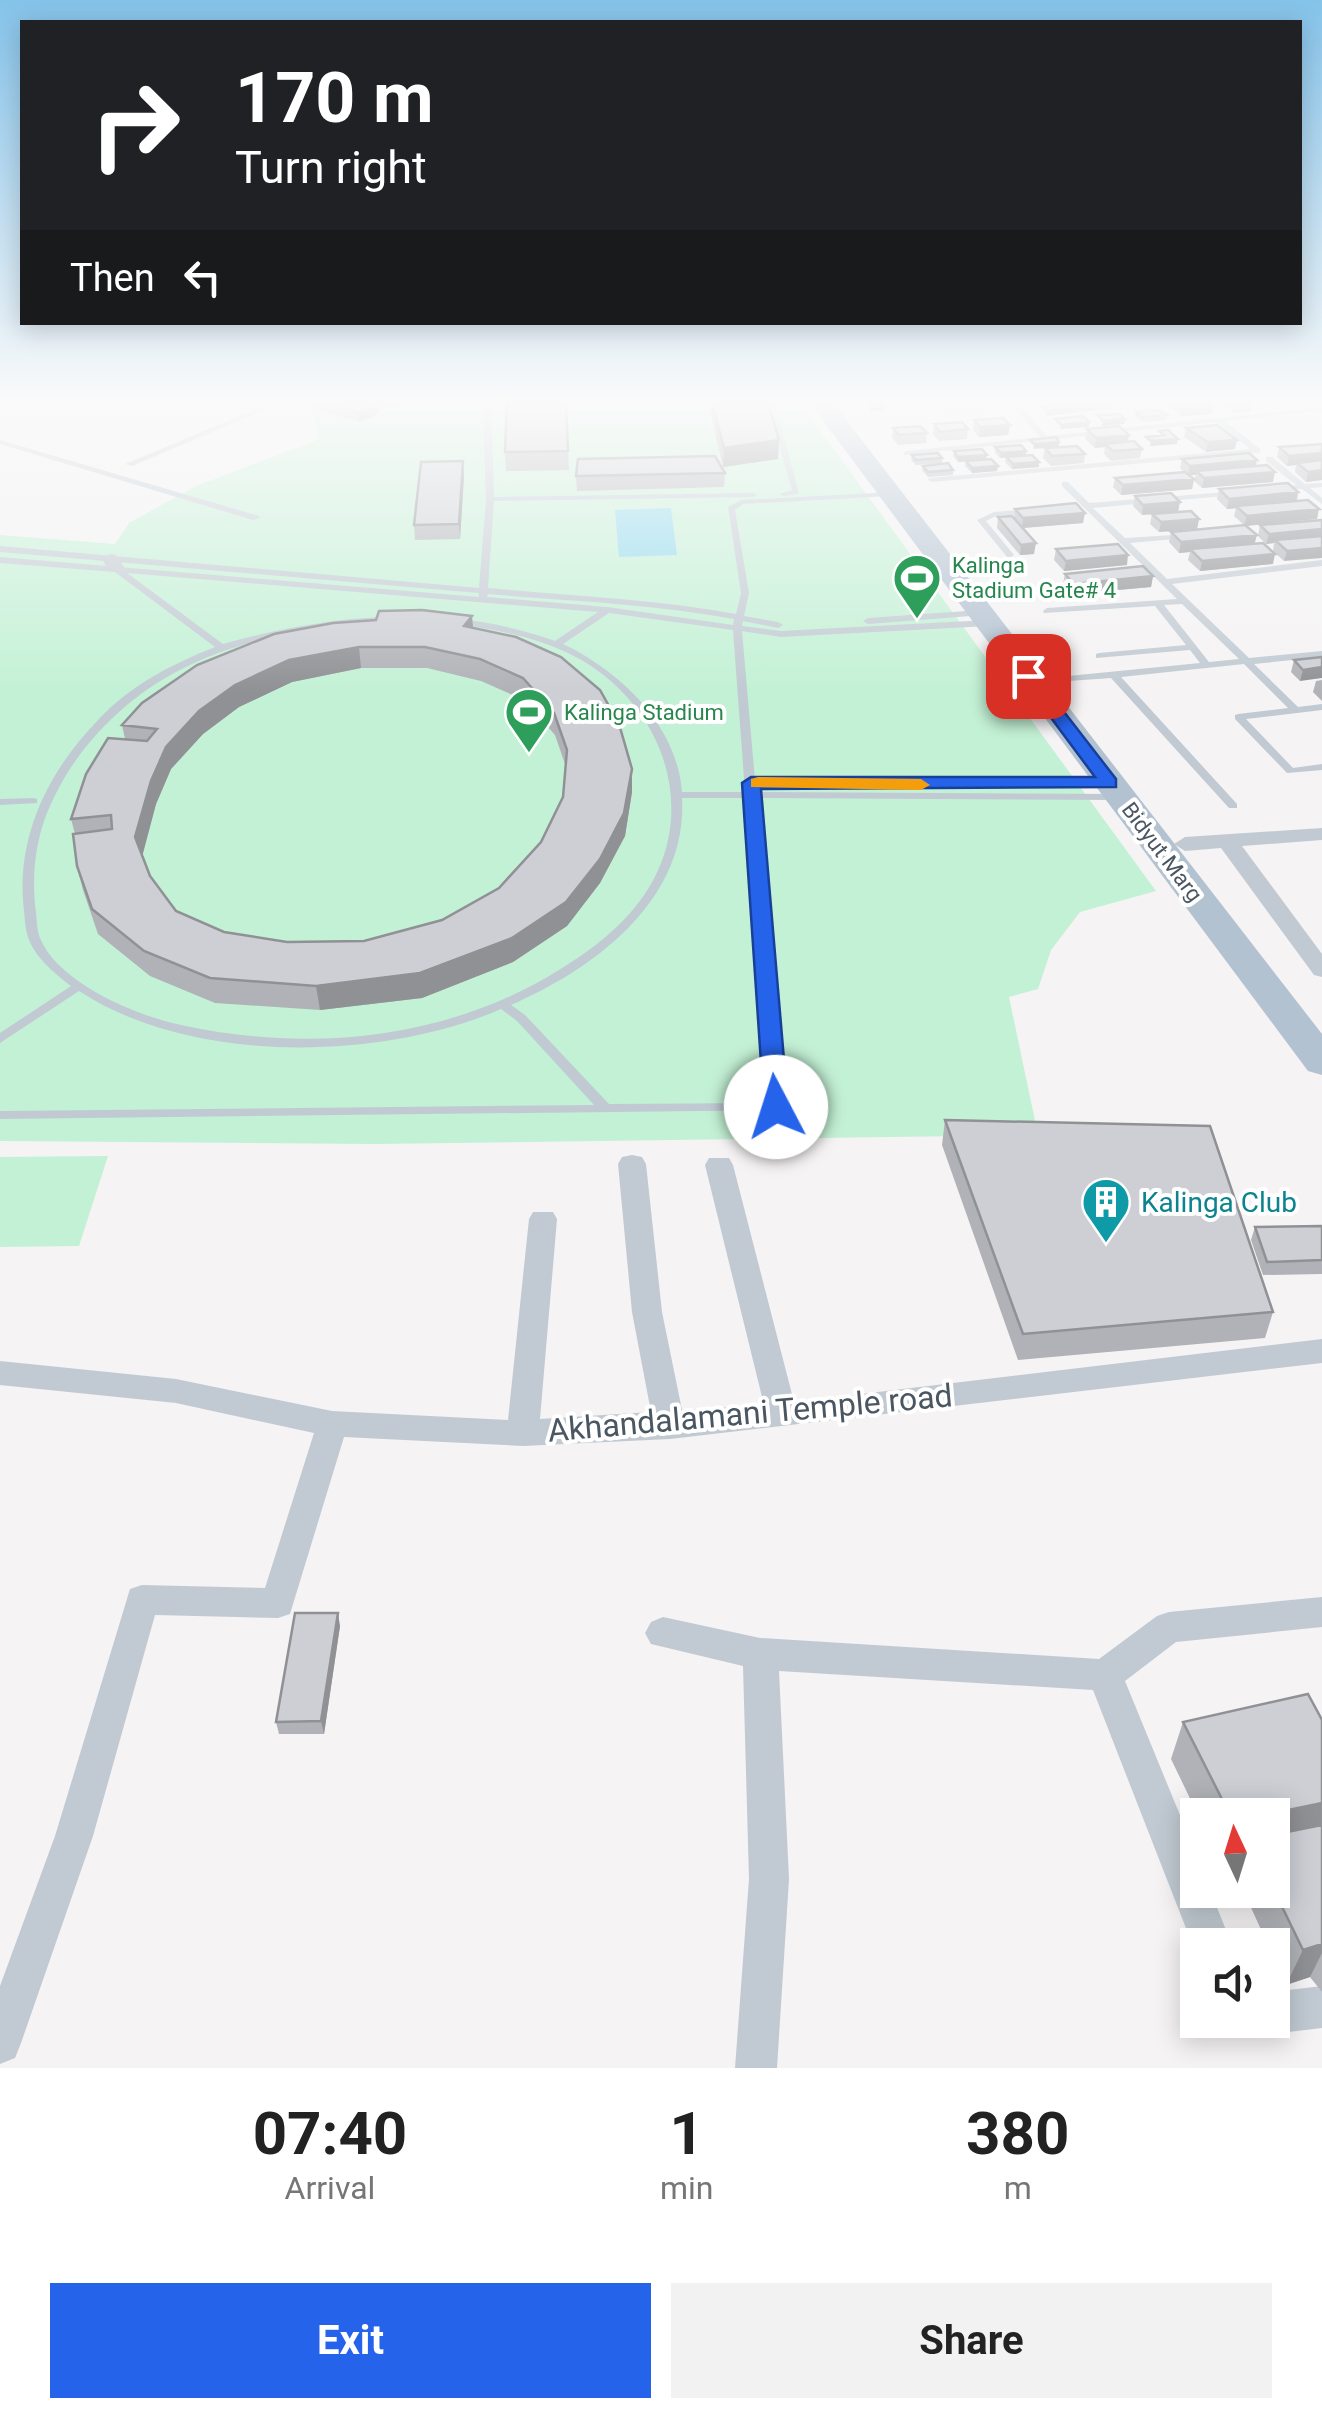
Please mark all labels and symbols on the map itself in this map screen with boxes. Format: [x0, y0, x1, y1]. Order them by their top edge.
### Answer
sports icon: Kalinga Stadium Gate# 4 [891, 552, 943, 620]
place label: Kalinga Stadium Gate# 4 [952, 553, 1116, 603]
pin [986, 634, 1071, 719]
sports icon: Kalinga Stadium [503, 686, 555, 754]
place label: Kalinga Stadium [564, 700, 724, 725]
street label: Bidyut Marg [1117, 798, 1207, 906]
position arrow [724, 1055, 828, 1159]
building icon: Kalinga Club [1080, 1176, 1132, 1244]
place label: Kalinga Club [1141, 1186, 1297, 1219]
street label: Akhandalamani Temple road [546, 1376, 954, 1450]
north arrow [1180, 1798, 1290, 1908]

